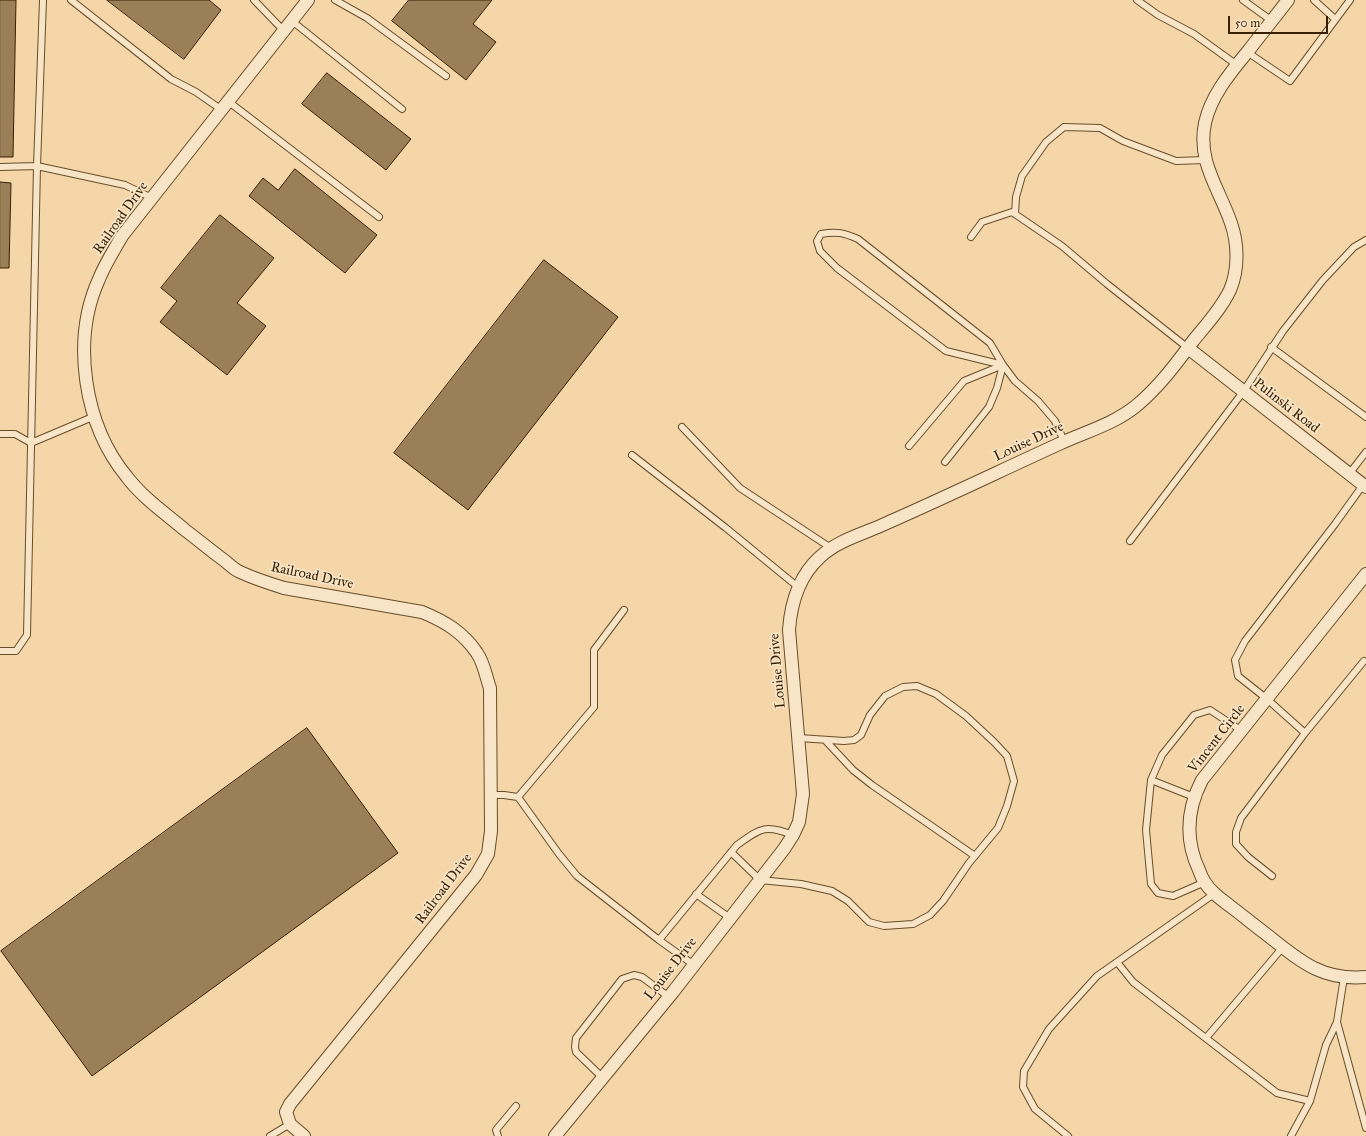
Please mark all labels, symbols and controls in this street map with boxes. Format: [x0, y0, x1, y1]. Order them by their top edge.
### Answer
scale bar [1230, 8, 1330, 34]
text: 50 m [1235, 16, 1260, 30]
street label: Railroad Drive [90, 179, 152, 257]
street label: Pulinski Road [1250, 375, 1322, 437]
street label: Louise Drive [991, 419, 1067, 465]
street label: Railroad Drive [269, 559, 355, 593]
street label: Louise Drive [766, 633, 790, 709]
street label: Vincent Circle [1185, 701, 1249, 777]
street label: Railroad Drive [412, 850, 476, 928]
street label: Louise Drive [641, 934, 701, 1004]

